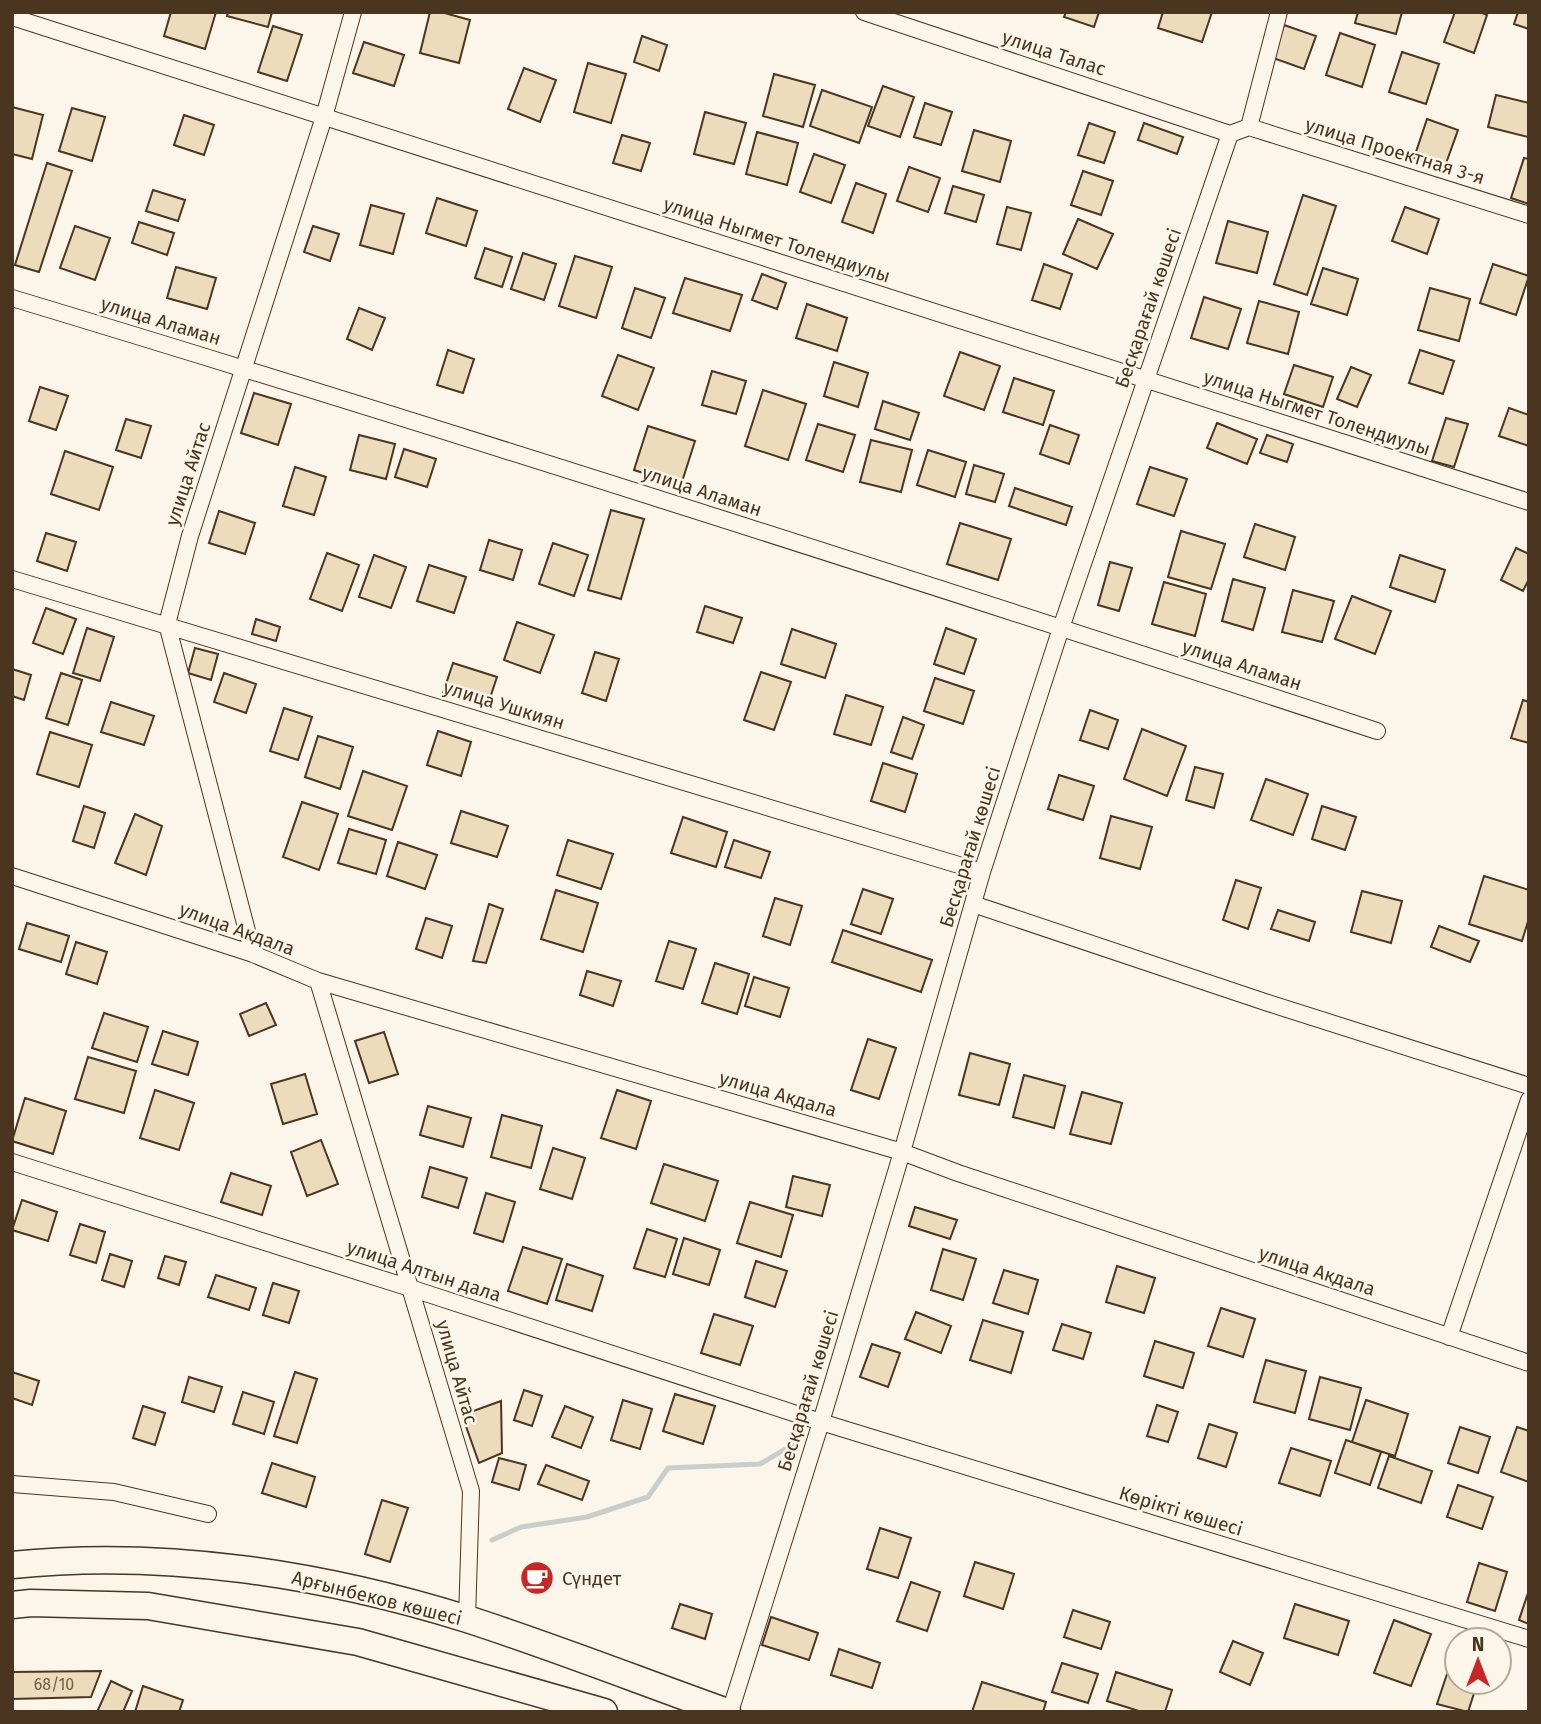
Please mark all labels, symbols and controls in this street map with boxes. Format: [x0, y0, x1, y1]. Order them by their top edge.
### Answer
street label: улица Талас [999, 25, 1109, 81]
street label: улица Проектная 3-я [1303, 113, 1487, 189]
street label: улица Ныгмет Толендиулы [661, 192, 893, 288]
street label: Бесқарағай көшесі [1110, 225, 1186, 391]
street label: улица Аламан [98, 292, 224, 350]
street label: улица Ныгмет Толендиулы [1201, 365, 1433, 461]
street label: улица Айтас [160, 419, 216, 529]
street label: улица Аламан [639, 461, 765, 521]
street label: улица Аламан [1179, 635, 1305, 695]
street label: улица Ушкиян [440, 676, 568, 734]
street label: Бесқарағай көшесі [935, 764, 1005, 930]
street label: улица Акдала [176, 898, 298, 960]
street label: улица Акдала [717, 1066, 839, 1122]
street label: улица Алтын дала [344, 1235, 504, 1307]
street label: улица Акдала [1256, 1241, 1378, 1301]
street label: Бесқарағай көшесі [773, 1308, 843, 1474]
street label: улица Айтас [431, 1317, 483, 1427]
street label: Көрікті көшесі [1116, 1481, 1246, 1541]
cafe icon: Сүндет [518, 1559, 556, 1597]
street label: Арғынбеков көшесі [290, 1566, 464, 1630]
place label: Сүндет [562, 1567, 622, 1590]
north arrow [1443, 1626, 1513, 1696]
text: N [1472, 1633, 1484, 1656]
house number: 68/10 [34, 1675, 74, 1694]

